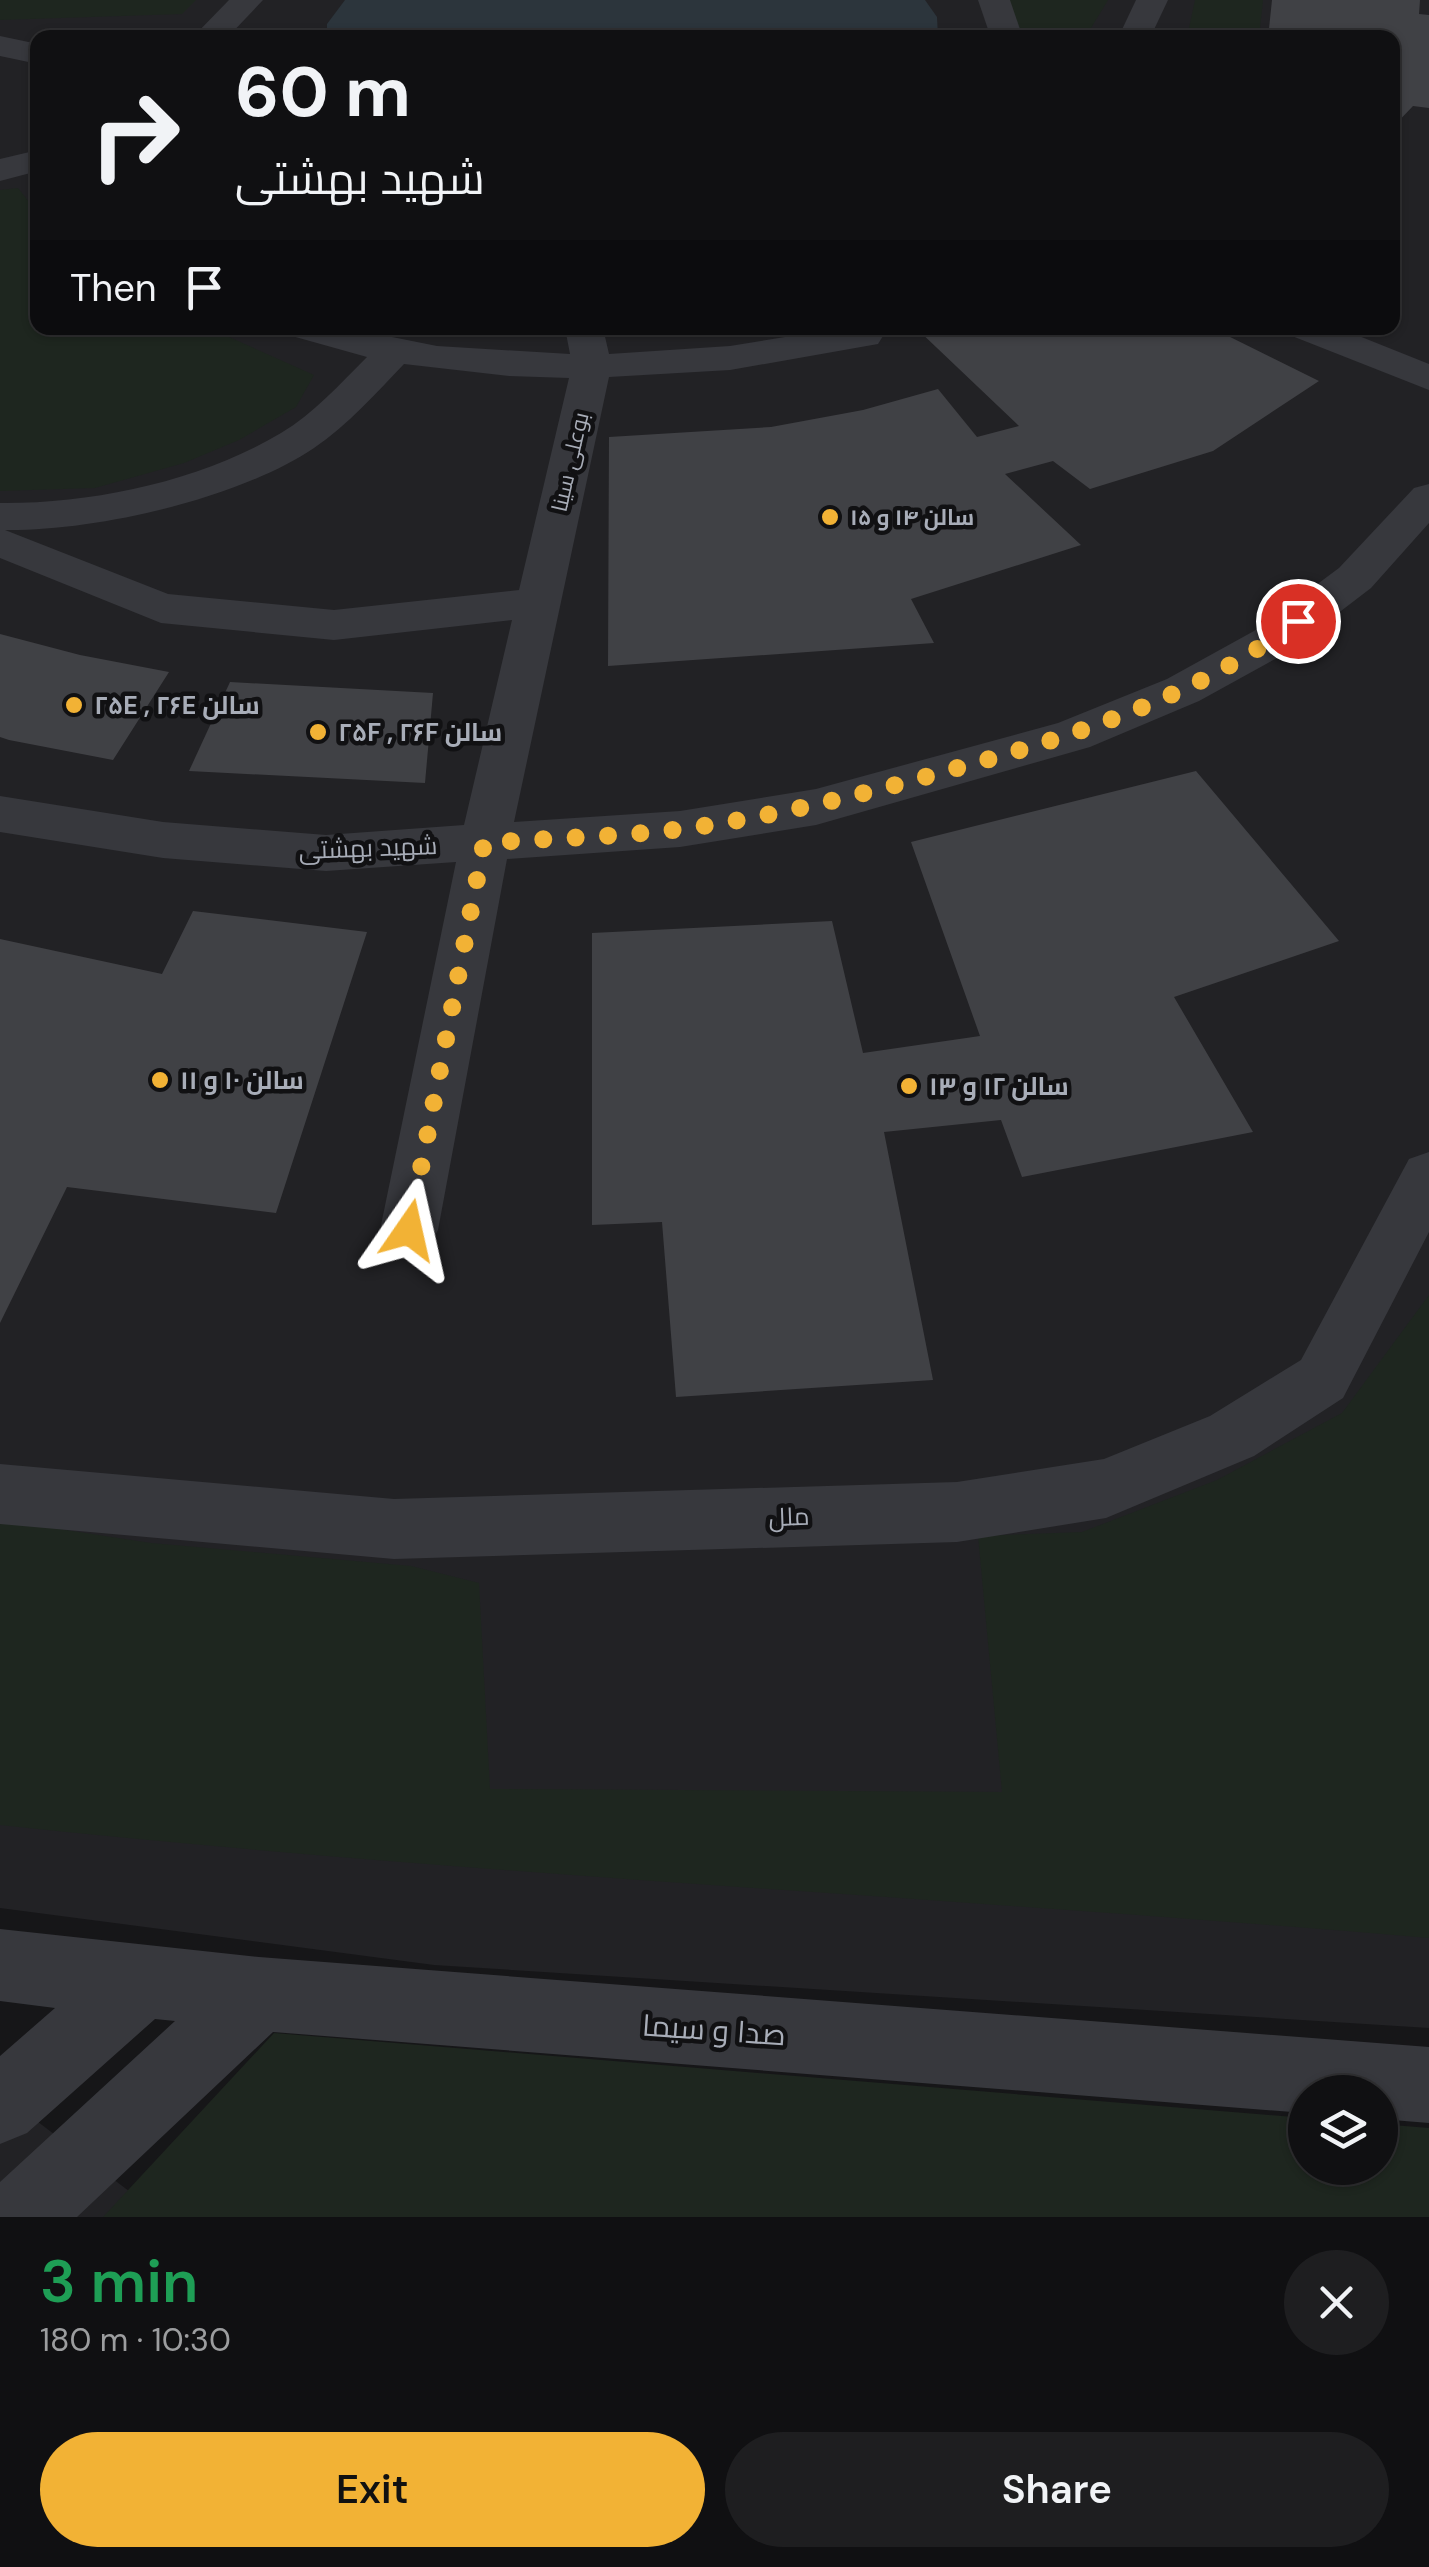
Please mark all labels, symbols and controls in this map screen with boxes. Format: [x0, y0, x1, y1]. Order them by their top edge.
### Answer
text: 60 m [235, 47, 411, 138]
icon: right [70, 70, 200, 200]
text: شهید بهشتی [235, 149, 485, 208]
icon: arrive [177, 260, 232, 315]
text: Then [70, 263, 157, 313]
street label: بوعلی سینا [544, 409, 596, 515]
place label: سالن ۱۴ و ۱۵ [850, 503, 974, 532]
marker: سالن ۱۴ و ۱۵ [819, 506, 841, 528]
pin [1256, 579, 1341, 664]
icon: arrive [1271, 594, 1326, 649]
place label: ۲۵E , ۲۶E سالن [94, 689, 260, 722]
marker: ۲۵E , ۲۶E سالن [63, 694, 85, 716]
place label: ۲۵F , ۲۶F سالن [338, 716, 502, 749]
marker: ۲۵F , ۲۶F سالن [307, 721, 329, 743]
street label: شهید بهشتی [298, 829, 438, 867]
place label: سالن ۱۰ و ۱۱ [180, 1064, 304, 1097]
marker: سالن ۱۰ و ۱۱ [149, 1069, 171, 1091]
place label: سالن ۱۲ و ۱۳ [929, 1070, 1069, 1103]
marker: سالن ۱۲ و ۱۳ [898, 1075, 920, 1097]
position arrow [357, 1178, 461, 1282]
street label: ملل [768, 1500, 810, 1534]
street label: صدا و سیما [641, 2006, 787, 2054]
map controls [1288, 2075, 1398, 2185]
button: layers [1288, 2075, 1398, 2185]
text: 3 min [40, 2242, 198, 2321]
button: close [1284, 2250, 1389, 2355]
text: 180 m · 10:30 [40, 2319, 231, 2361]
button: Exit [40, 2432, 705, 2547]
button: Share [725, 2432, 1389, 2547]

